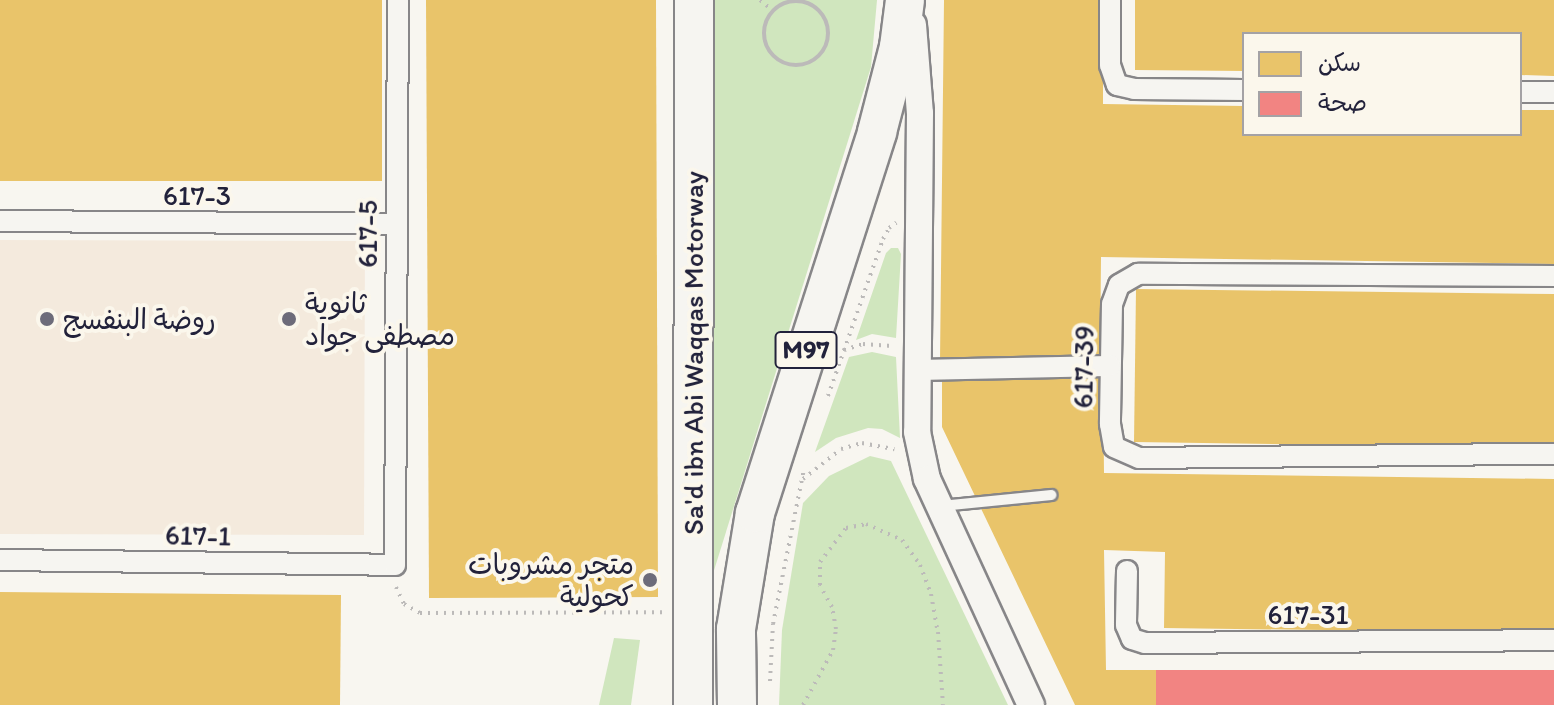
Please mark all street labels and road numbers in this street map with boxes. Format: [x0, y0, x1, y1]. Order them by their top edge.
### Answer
street label: Sa'd ibn Abi Waqqas Motorway [676, 171, 710, 535]
street label: 617-3 [163, 178, 231, 212]
street label: 617-5 [350, 200, 384, 268]
street label: 617-39 [1065, 325, 1101, 409]
road number: M97 [774, 328, 838, 372]
street label: 617-1 [165, 518, 231, 552]
street label: 617-31 [1267, 597, 1349, 631]

